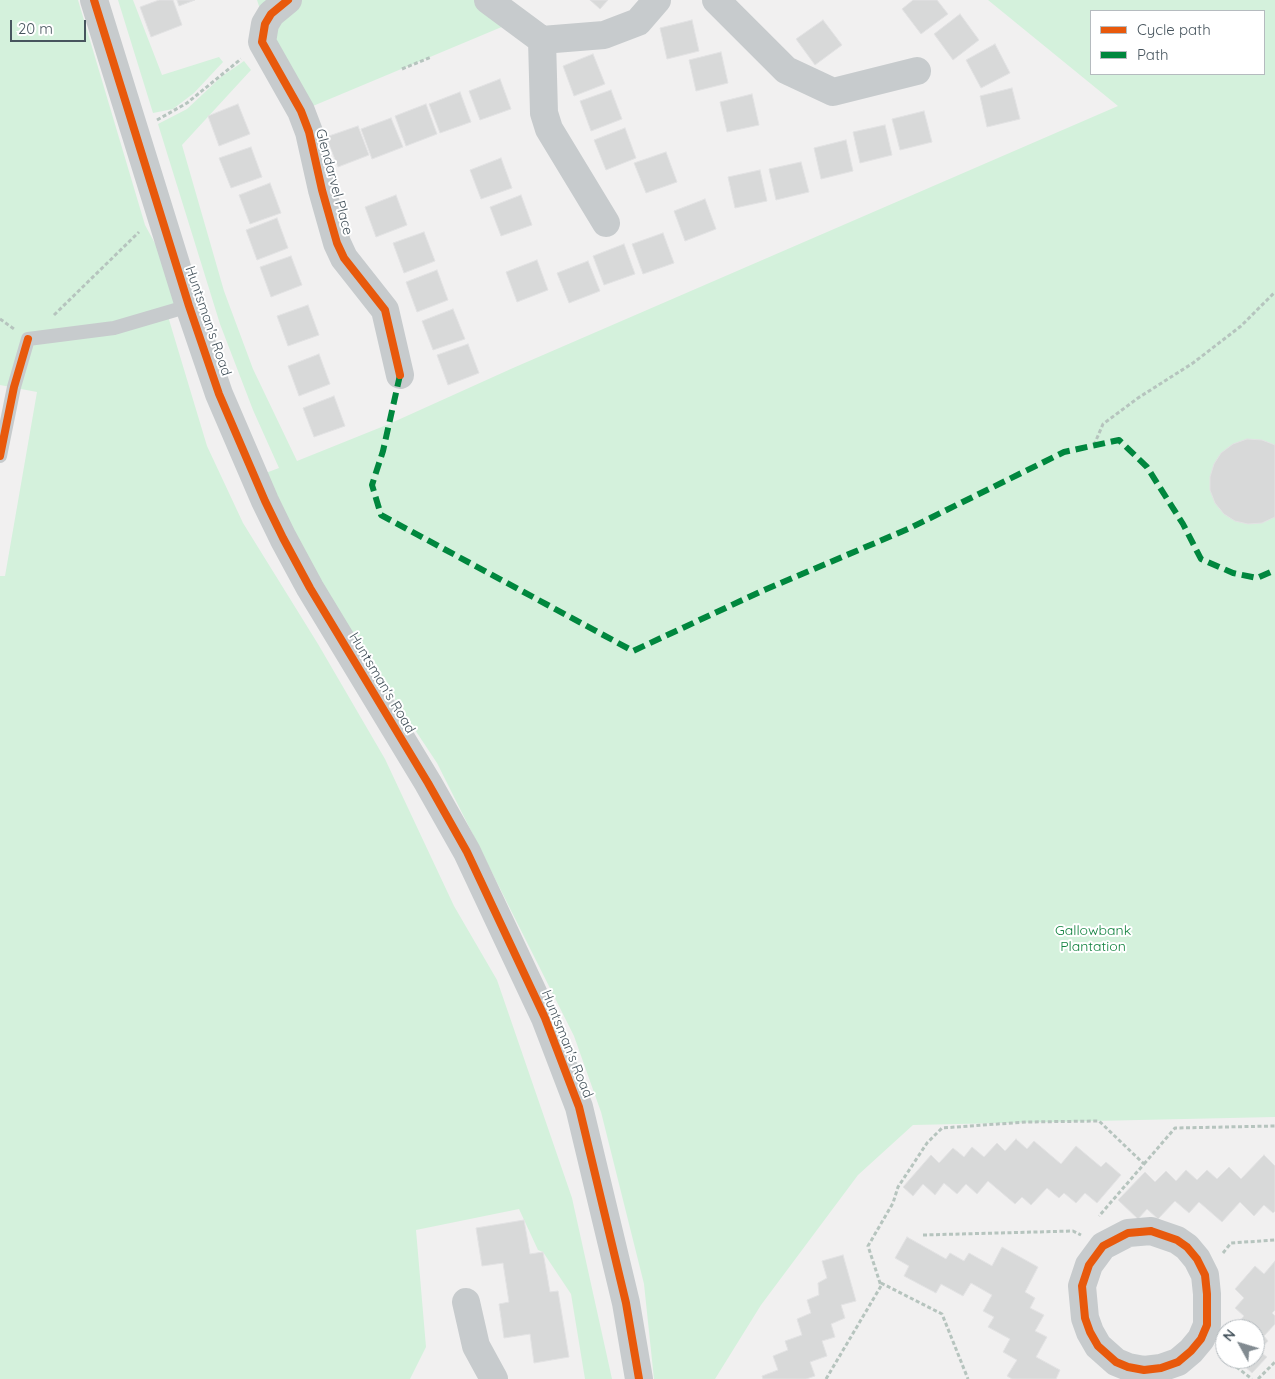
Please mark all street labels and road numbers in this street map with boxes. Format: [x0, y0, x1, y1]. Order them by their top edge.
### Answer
street label: Glendarvel Place [312, 127, 356, 237]
street label: Huntsman's Road [181, 264, 235, 378]
street label: Huntsman's Road [345, 629, 419, 737]
street label: Huntsman's Road [538, 988, 596, 1100]

